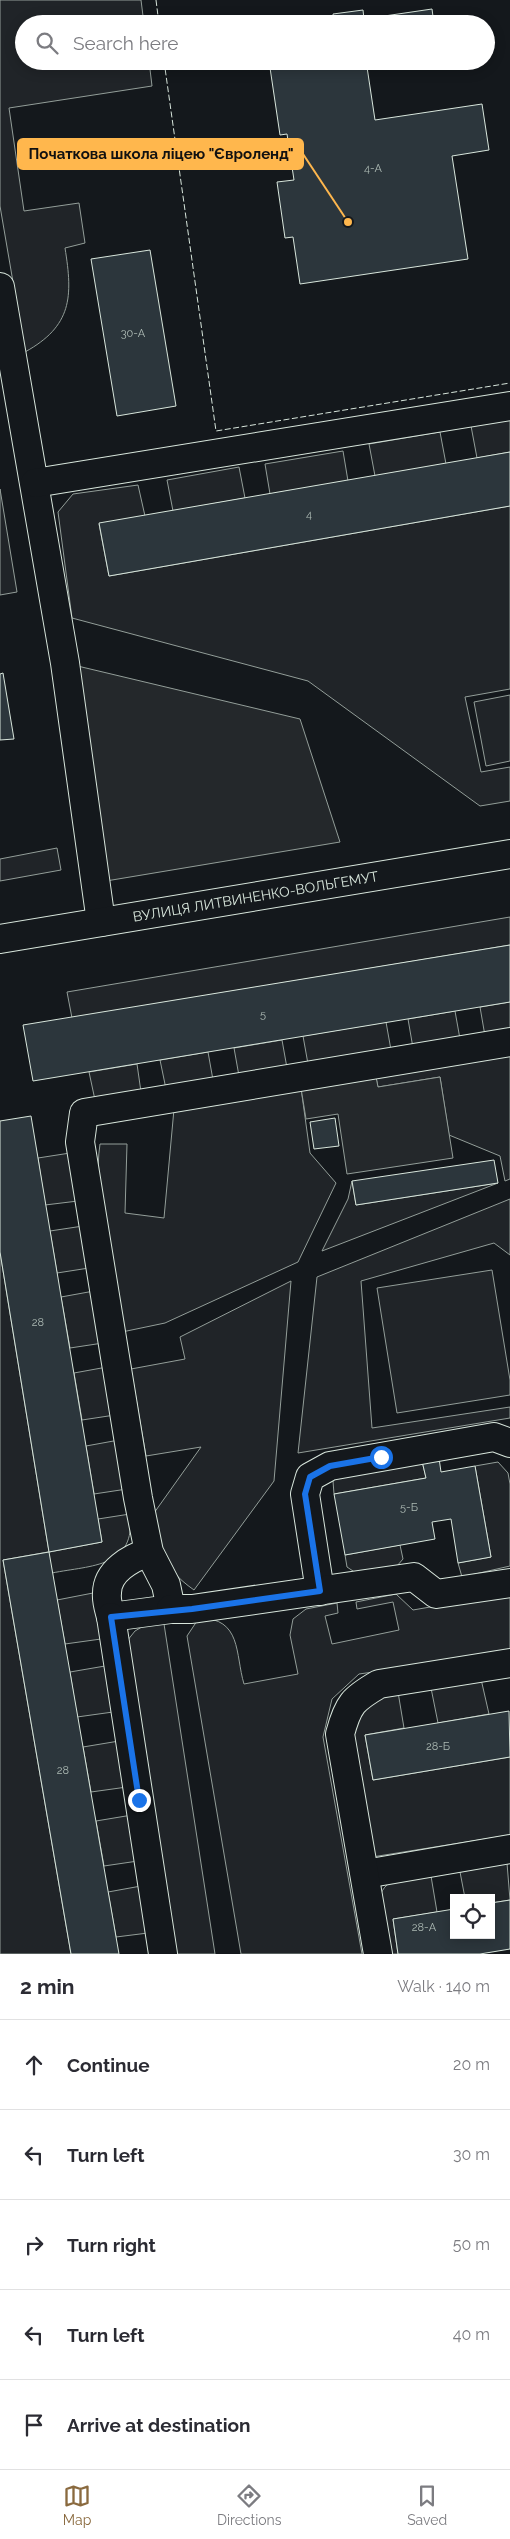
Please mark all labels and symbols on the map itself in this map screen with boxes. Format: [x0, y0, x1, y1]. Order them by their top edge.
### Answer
callout: Початкова школа ліцею "Євроленд" [18, 139, 303, 169]
text: Початкова школа ліцею "Євроленд" [28, 145, 294, 163]
house number: 4-А [364, 162, 383, 175]
house number: 30-А [121, 327, 146, 340]
house number: 4 [306, 508, 312, 521]
street label: ВУЛИЦЯ ЛИТВИНЕНКО-ВОЛЬГЕМУТ [132, 868, 380, 925]
house number: 5 [260, 1008, 266, 1021]
house number: 28 [32, 1316, 44, 1329]
route start [370, 1446, 393, 1469]
house number: 5-Б [400, 1501, 418, 1514]
house number: 28-Б [426, 1740, 450, 1753]
house number: 28 [57, 1764, 69, 1777]
route end [128, 1789, 151, 1812]
house number: 28-А [412, 1921, 437, 1934]

